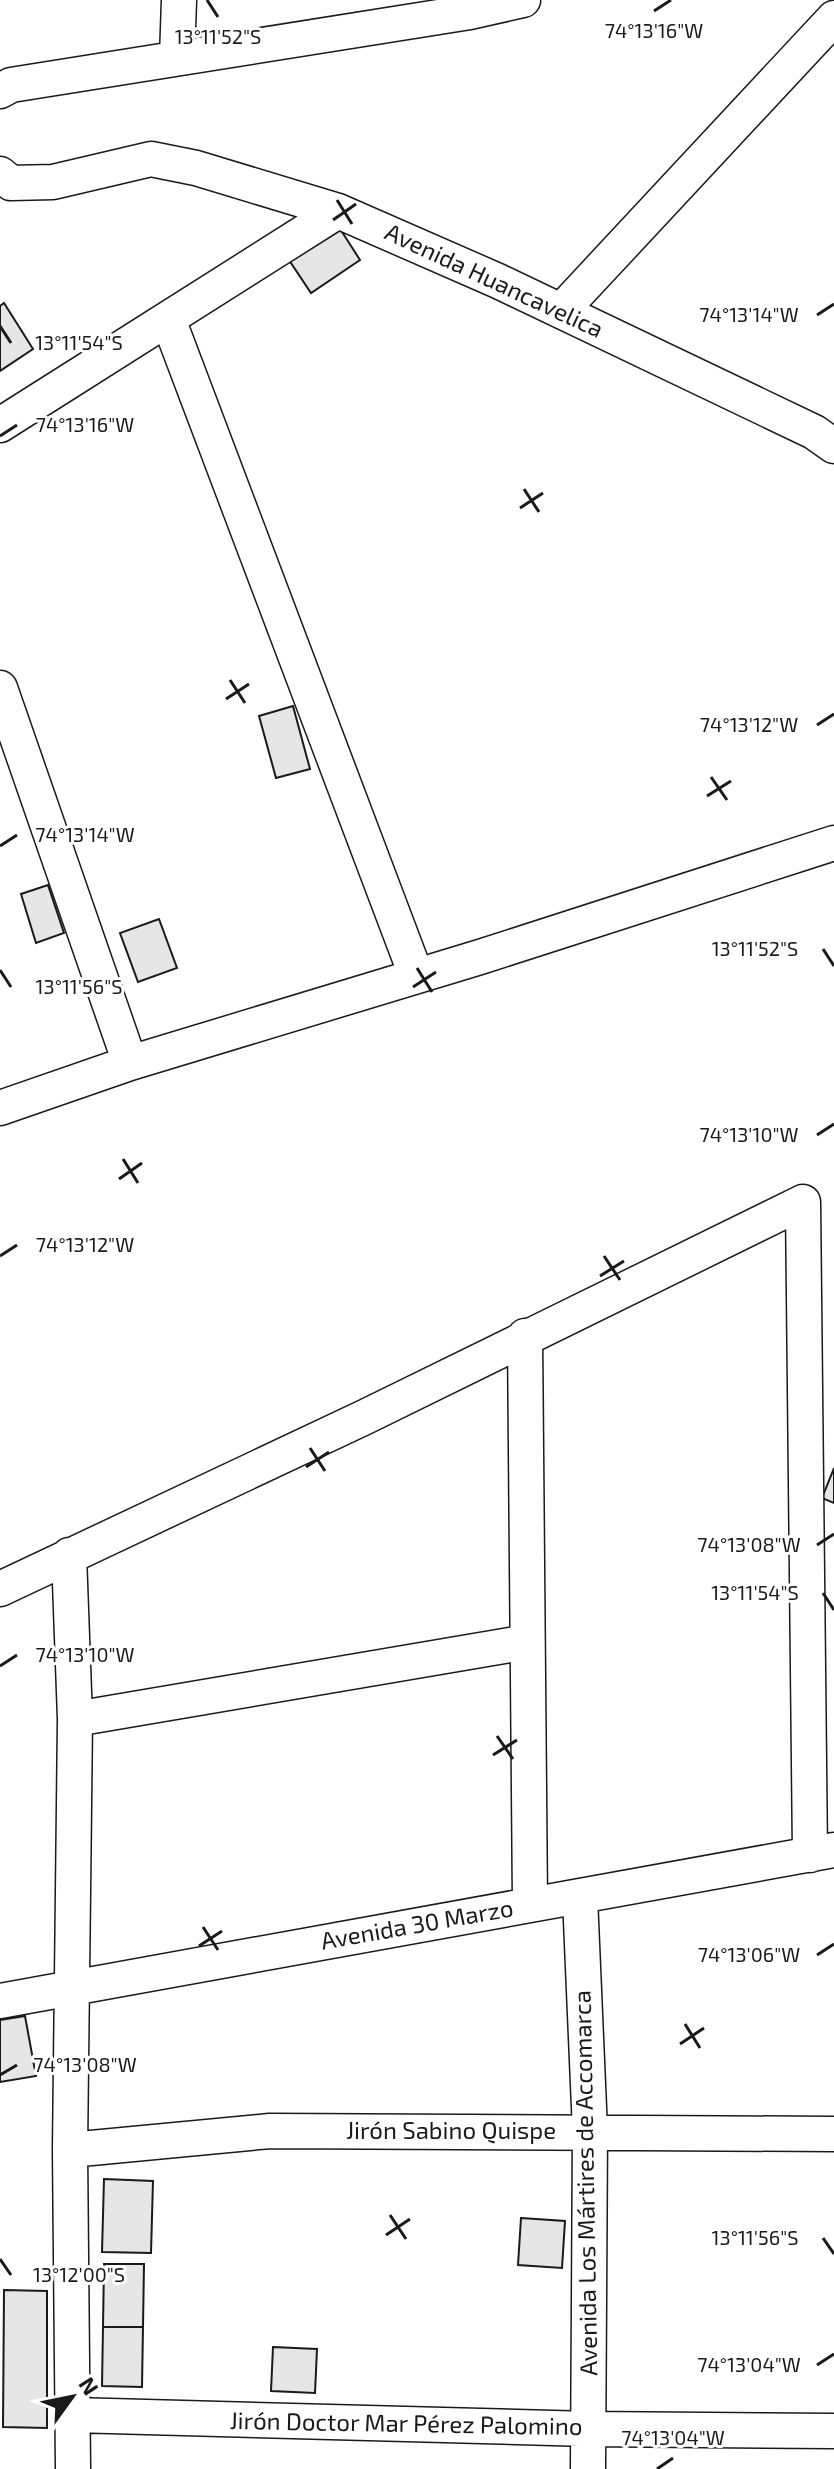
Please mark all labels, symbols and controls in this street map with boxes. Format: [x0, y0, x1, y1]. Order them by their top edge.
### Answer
text: 74°13'16"W [605, 18, 703, 42]
text: 13°11'52"S [175, 24, 261, 48]
street label: Avenida Huancavelica [381, 216, 608, 343]
text: 74°13'14"W [699, 302, 799, 326]
text: 13°11'54"S [35, 330, 123, 354]
text: 74°13'16"W [36, 412, 134, 436]
text: 74°13'12"W [700, 712, 798, 736]
text: 74°13'14"W [35, 822, 135, 846]
text: 13°11'52"S [712, 936, 798, 960]
text: 13°11'56"S [36, 974, 122, 998]
text: 74°13'10"W [699, 1122, 799, 1146]
text: 74°13'12"W [36, 1232, 134, 1256]
text: 74°13'08"W [697, 1532, 801, 1556]
text: 13°11'54"S [711, 1580, 799, 1604]
text: 74°13'10"W [35, 1642, 135, 1666]
street label: Avenida 30 Marzo [318, 1892, 515, 1955]
text: 74°13'06"W [698, 1942, 800, 1966]
street label: Avenida Los Mártires de Accomarca [567, 1990, 602, 2376]
text: 74°13'08"W [33, 2052, 137, 2076]
street label: Jirón Sabino Quispe [346, 2115, 556, 2144]
text: 13°11'56"S [712, 2225, 798, 2249]
text: 13°12'00"S [33, 2262, 125, 2286]
text: 74°13'04"W [697, 2352, 801, 2376]
north arrow [32, 2357, 112, 2437]
text: N [74, 2372, 105, 2399]
street label: Jirón Doctor Mar Pérez Palomino [229, 2405, 583, 2440]
text: 74°13'04"W [621, 2425, 725, 2449]

